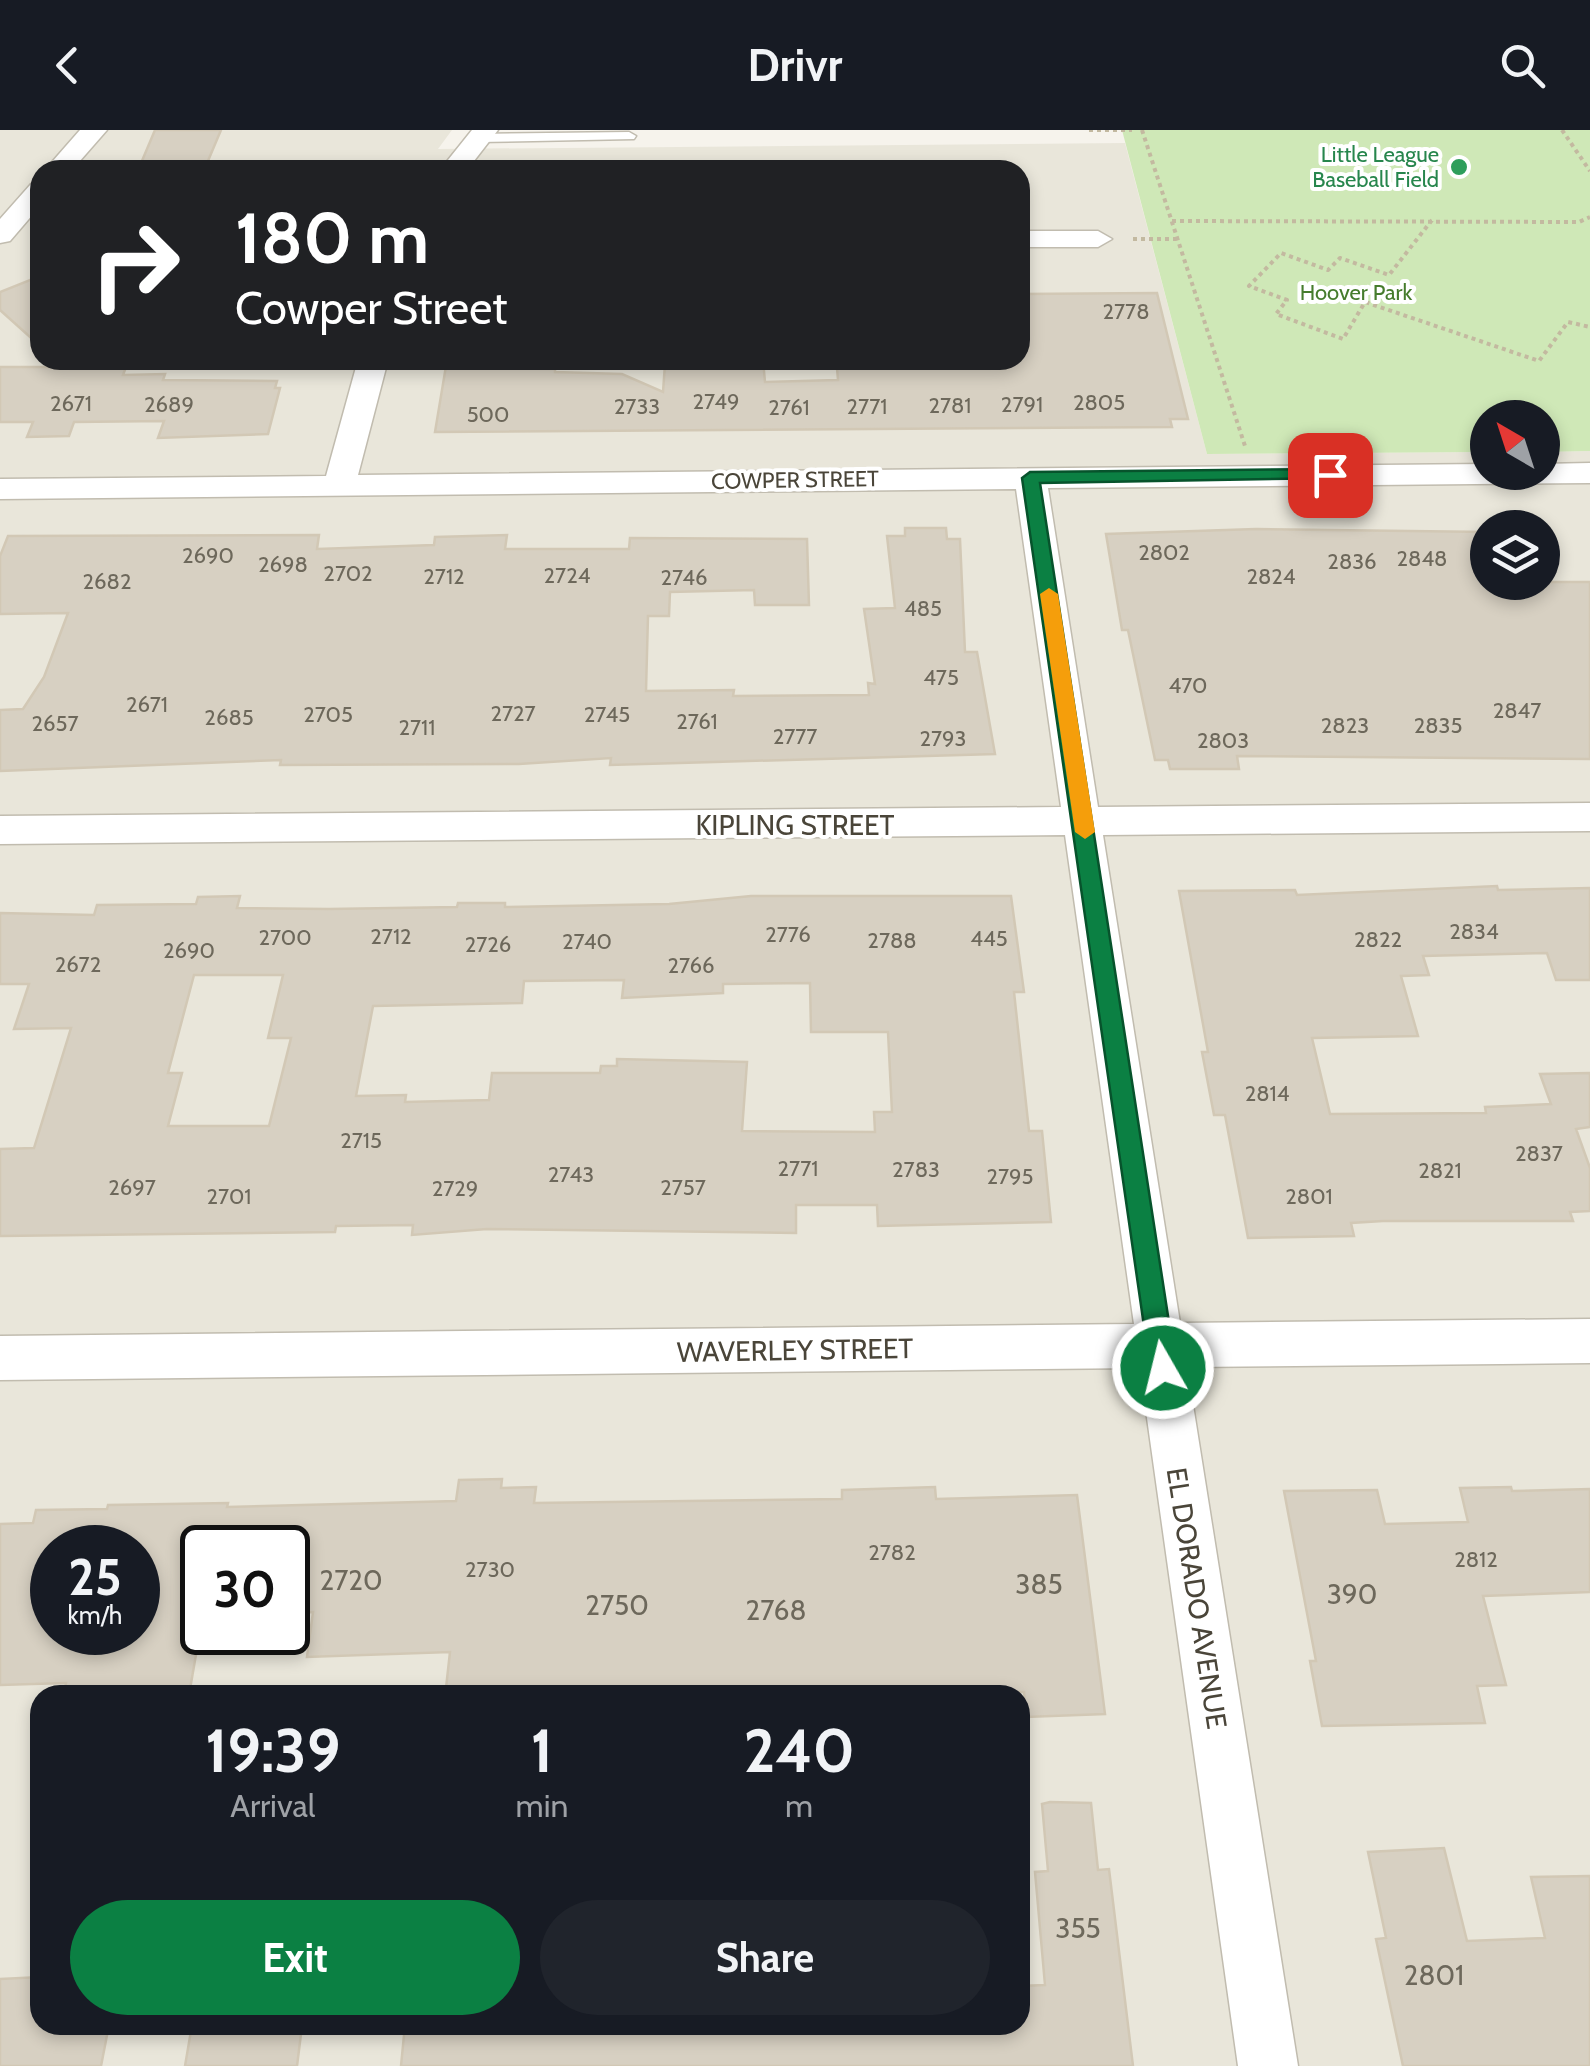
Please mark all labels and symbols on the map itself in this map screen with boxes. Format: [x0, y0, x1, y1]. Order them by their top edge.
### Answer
place label: Little League Baseball Field [1312, 141, 1439, 193]
marker: Little League Baseball Field [1448, 156, 1470, 178]
park label: Hoover Park [1300, 279, 1412, 306]
house number: 2778 [1103, 298, 1150, 325]
house number: 2749 [692, 388, 740, 415]
house number: 2805 [1073, 389, 1125, 416]
house number: 2671 [50, 390, 92, 417]
house number: 2689 [144, 391, 194, 418]
house number: 2791 [1001, 391, 1043, 418]
house number: 2781 [928, 392, 972, 419]
house number: 2733 [614, 393, 660, 420]
house number: 2771 [847, 393, 887, 420]
house number: 2761 [768, 394, 810, 421]
north arrow [1470, 400, 1560, 490]
house number: 500 [467, 401, 509, 428]
pin [1288, 433, 1373, 518]
street label: COWPER STREET [711, 465, 879, 495]
house number: 2802 [1138, 539, 1190, 566]
house number: 2690 [182, 542, 234, 569]
house number: 2848 [1397, 545, 1447, 572]
house number: 2836 [1327, 548, 1377, 575]
house number: 2698 [258, 551, 308, 578]
house number: 2702 [323, 560, 373, 587]
house number: 2724 [544, 562, 591, 589]
house number: 2712 [423, 563, 465, 590]
house number: 2824 [1246, 563, 1296, 590]
house number: 2746 [660, 564, 708, 591]
house number: 2682 [83, 568, 131, 595]
house number: 485 [904, 595, 942, 622]
house number: 475 [923, 664, 959, 691]
house number: 470 [1169, 672, 1207, 699]
house number: 2671 [126, 691, 168, 718]
house number: 2847 [1493, 697, 1541, 724]
house number: 2727 [490, 700, 536, 727]
house number: 2705 [303, 701, 353, 728]
house number: 2745 [584, 701, 630, 728]
house number: 2685 [204, 704, 254, 731]
house number: 2761 [676, 708, 718, 735]
house number: 2657 [32, 710, 79, 737]
house number: 2823 [1321, 712, 1369, 739]
house number: 2835 [1414, 712, 1462, 739]
house number: 2711 [399, 714, 435, 741]
house number: 2777 [773, 723, 817, 750]
house number: 2793 [920, 725, 967, 752]
house number: 2803 [1197, 727, 1249, 754]
street label: KIPLING STREET [695, 808, 895, 842]
house number: 2834 [1449, 918, 1499, 945]
house number: 2776 [765, 921, 811, 948]
house number: 2712 [370, 923, 412, 950]
house number: 2700 [258, 924, 312, 951]
house number: 445 [970, 925, 1008, 952]
house number: 2822 [1354, 926, 1402, 953]
house number: 2788 [867, 927, 917, 954]
house number: 2740 [562, 928, 612, 955]
house number: 2726 [465, 931, 511, 958]
house number: 2690 [163, 937, 215, 964]
house number: 2672 [55, 951, 101, 978]
house number: 2766 [667, 952, 715, 979]
house number: 2814 [1245, 1080, 1290, 1107]
house number: 2715 [340, 1127, 382, 1154]
house number: 2837 [1515, 1140, 1563, 1167]
house number: 2771 [778, 1155, 818, 1182]
house number: 2783 [892, 1156, 940, 1183]
house number: 2821 [1418, 1157, 1462, 1184]
house number: 2743 [548, 1161, 594, 1188]
house number: 2795 [987, 1163, 1034, 1190]
house number: 2697 [108, 1174, 156, 1201]
house number: 2757 [660, 1174, 706, 1201]
house number: 2729 [432, 1175, 478, 1202]
house number: 2701 [207, 1183, 251, 1210]
house number: 2801 [1285, 1183, 1333, 1210]
position arrow [1111, 1316, 1215, 1420]
street label: WAVERLEY STREET [676, 1331, 914, 1369]
street label: EL DORADO AVENUE [1160, 1465, 1234, 1731]
speed limit sign: 30 [180, 1525, 310, 1655]
house number: 2782 [868, 1539, 916, 1566]
house number: 2812 [1454, 1546, 1498, 1573]
house number: 2730 [465, 1556, 515, 1583]
house number: 2720 [320, 1563, 382, 1597]
house number: 385 [1015, 1567, 1063, 1601]
house number: 390 [1327, 1577, 1377, 1611]
house number: 2750 [585, 1588, 649, 1622]
house number: 2768 [746, 1593, 806, 1627]
house number: 355 [1055, 1911, 1101, 1945]
house number: 2801 [1404, 1958, 1464, 1992]

